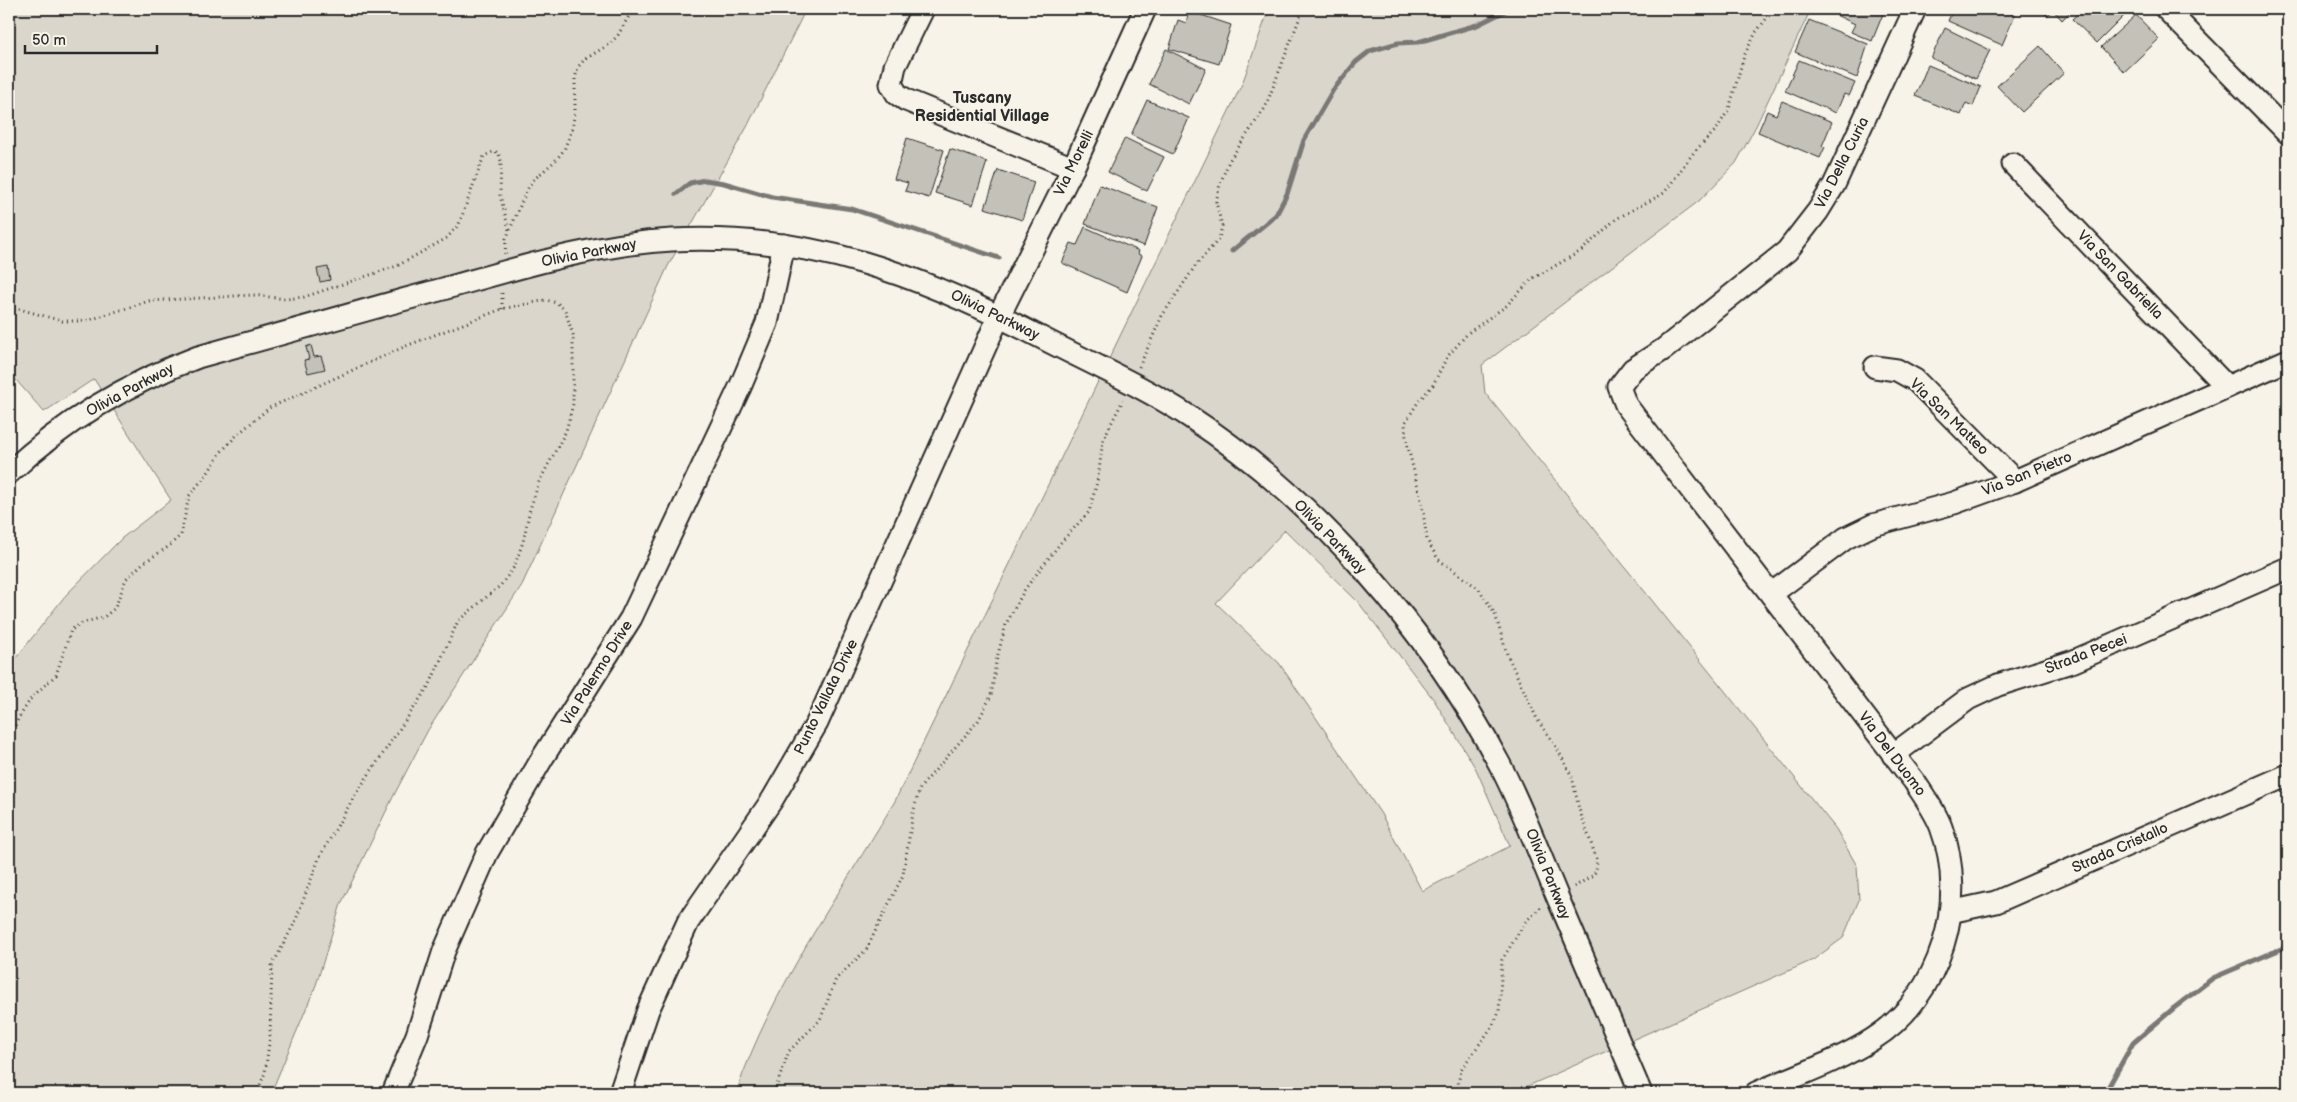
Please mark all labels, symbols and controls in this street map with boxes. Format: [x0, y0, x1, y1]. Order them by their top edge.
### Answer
scale bar [25, 22, 158, 54]
text: 50 m [32, 31, 66, 50]
district label: Tuscany Residential Village [915, 89, 1049, 126]
street label: Via Della Curia [1811, 114, 1873, 212]
street label: Via Morelli [1050, 127, 1098, 199]
street label: Via San Gabriella [2073, 227, 2167, 323]
street label: Olivia Parkway [540, 234, 638, 272]
street label: Olivia Parkway [948, 285, 1043, 345]
street label: Olivia Parkway [83, 359, 177, 421]
street label: Via San Matteo [1905, 374, 1993, 460]
street label: Via San Pietro [1979, 447, 2075, 501]
street label: Olivia Parkway [1290, 496, 1370, 578]
street label: Via Palermo Drive [557, 617, 637, 729]
street label: Strada Pecei [2042, 630, 2130, 678]
street label: Punto Vallata Drive [790, 636, 862, 758]
street label: Via Del Duomo [1854, 708, 1930, 800]
street label: Strada Cristallo [2069, 818, 2171, 878]
street label: Olivia Parkway [1521, 826, 1575, 922]

